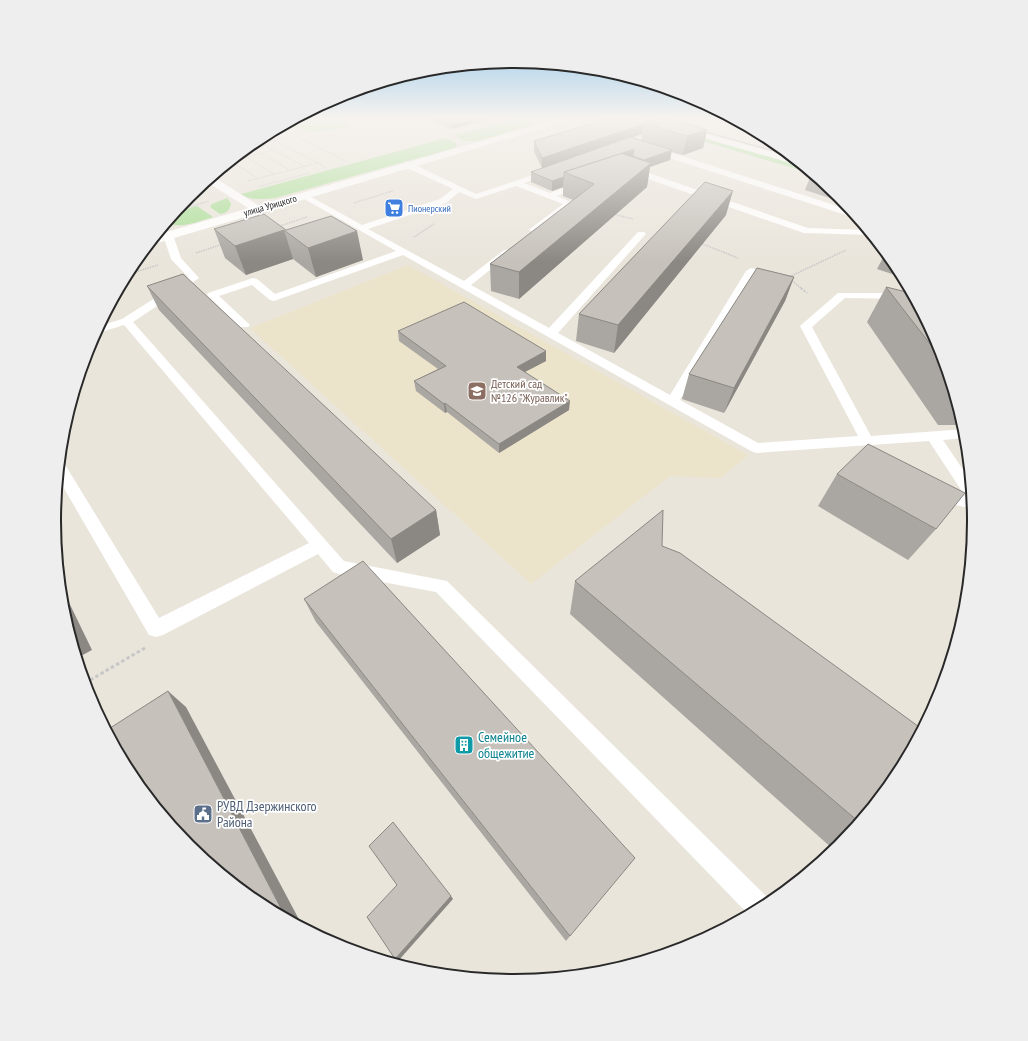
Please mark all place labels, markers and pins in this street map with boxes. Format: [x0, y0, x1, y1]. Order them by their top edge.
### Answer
supermarket icon: Пионерский [383, 197, 405, 219]
place label: Пионерский [408, 202, 451, 215]
place label: Детский сад №126 "Журавлик" [491, 376, 568, 405]
school or university icon: Детский сад №126 "Журавлик" [466, 380, 488, 402]
place label: Семейное общежитие [478, 728, 535, 762]
building icon: Семейное общежитие [453, 734, 475, 756]
place label: РУВД Дзержинского Района [217, 797, 317, 831]
public building icon: РУВД Дзержинского Района [192, 803, 214, 825]

